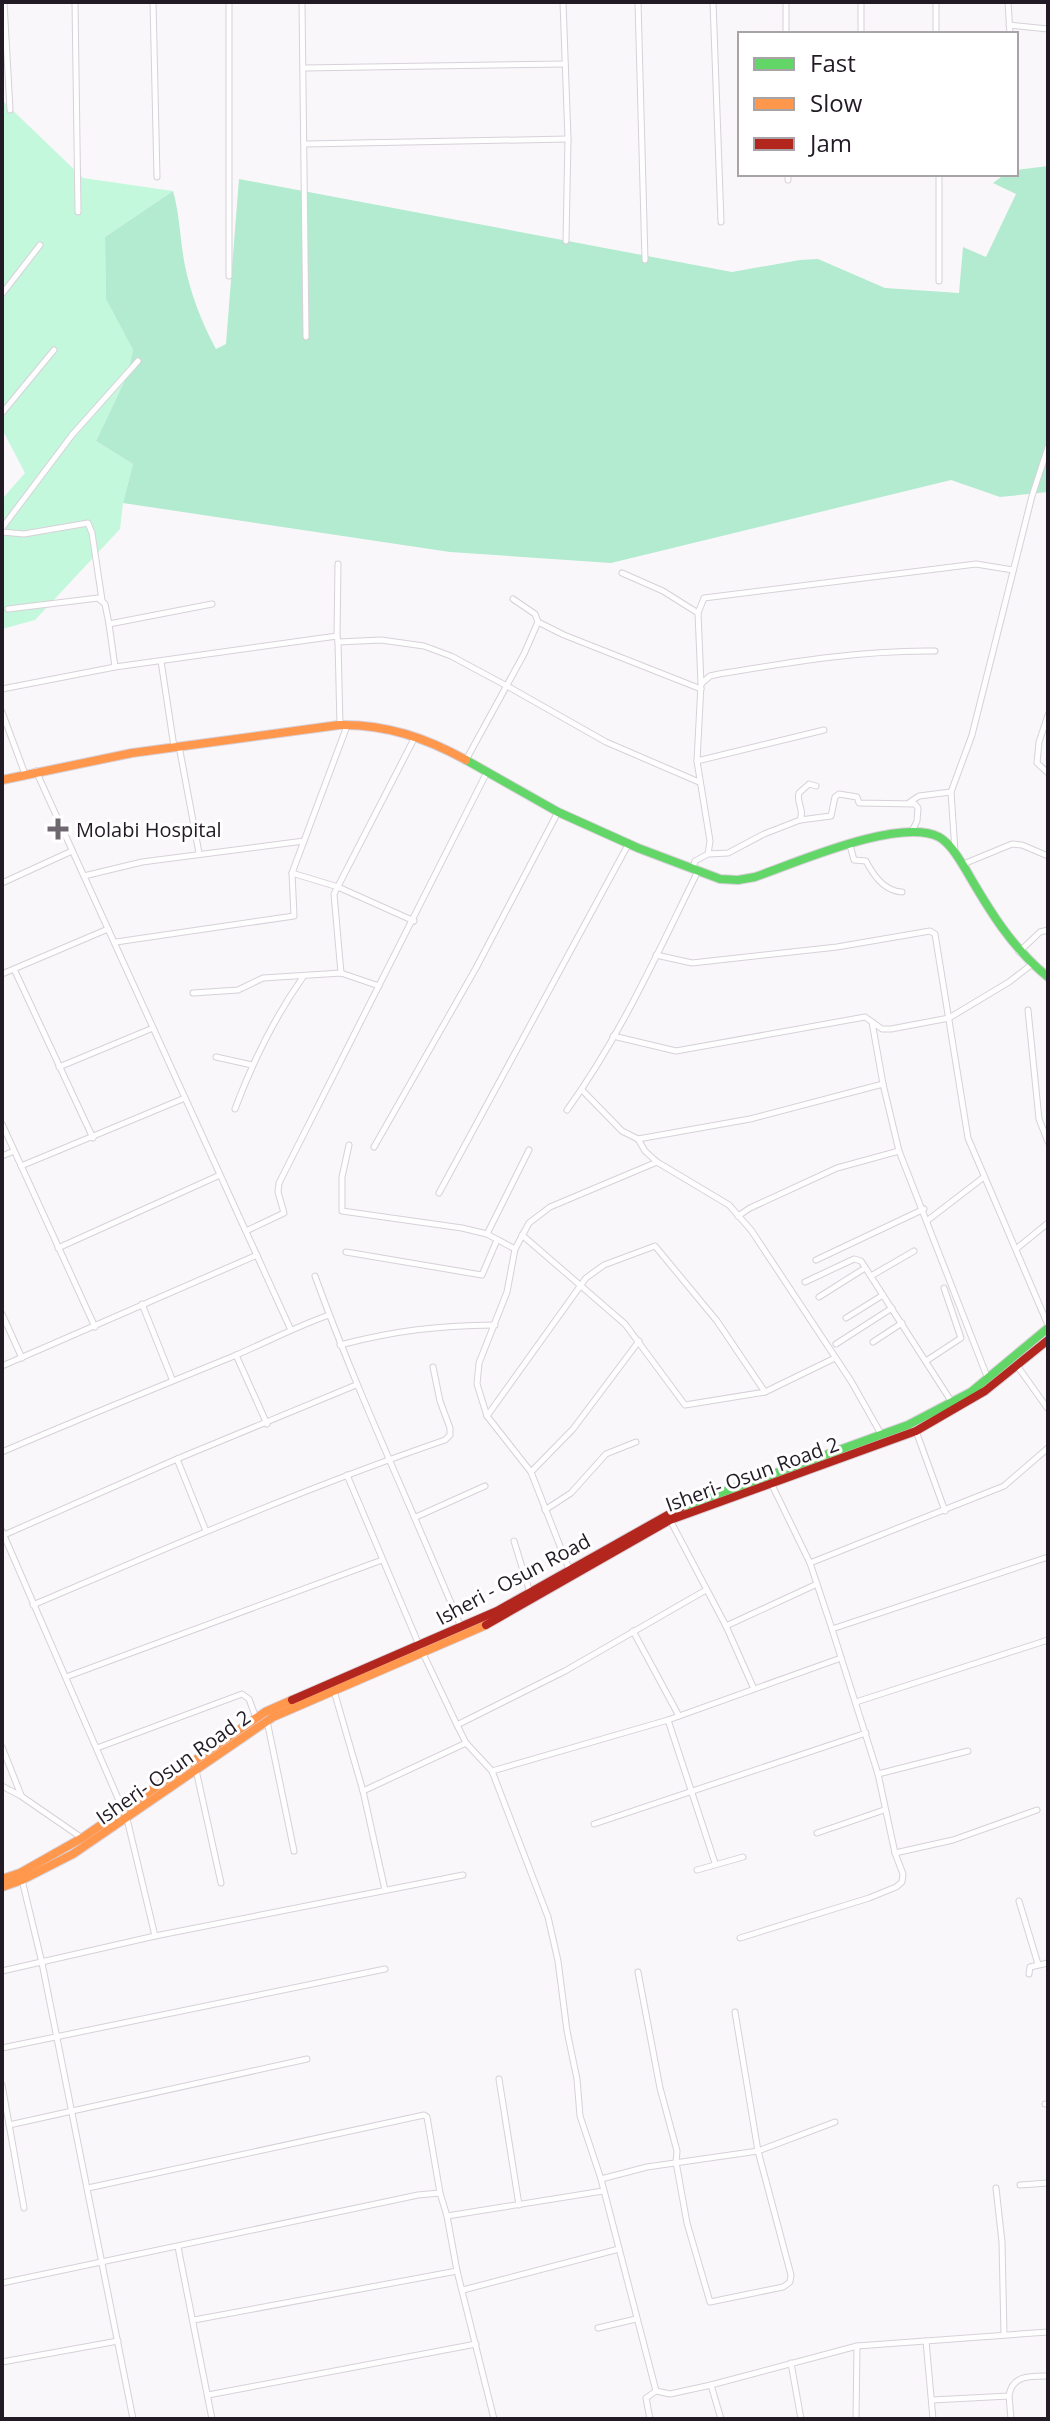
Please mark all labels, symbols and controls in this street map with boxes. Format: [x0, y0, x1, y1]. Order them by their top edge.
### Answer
legend [738, 32, 1018, 176]
text: Fast [810, 46, 856, 79]
text: Slow [810, 86, 863, 119]
text: Jam [808, 126, 852, 159]
place label: Molabi Hospital [76, 816, 222, 843]
marker: Molabi Hospital [47, 818, 69, 840]
street label: Isheri- Osun Road 2 [662, 1430, 842, 1518]
street label: Isheri - Osun Road [431, 1527, 595, 1631]
street label: Isheri- Osun Road 2 [90, 1704, 256, 1830]

